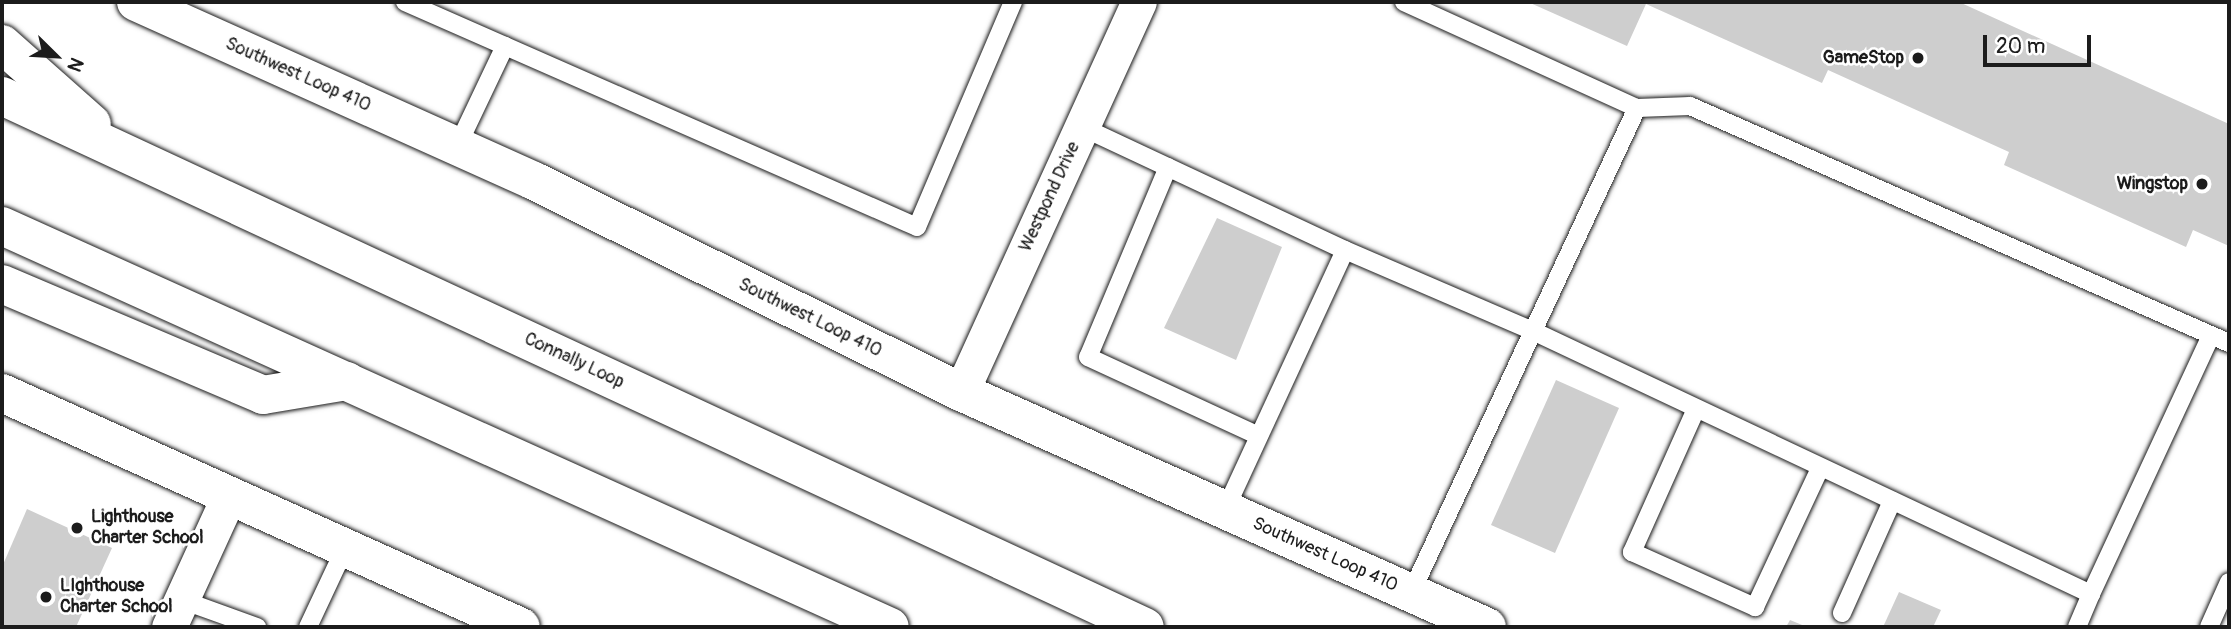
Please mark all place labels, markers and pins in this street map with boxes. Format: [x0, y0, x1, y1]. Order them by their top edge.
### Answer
place label: GameStop [1823, 47, 1904, 69]
marker: GameStop [1910, 50, 1926, 66]
place label: Wingstop [2117, 173, 2188, 195]
marker: Wingstop [2194, 176, 2210, 192]
place label: Lighthouse Charter School [91, 507, 203, 550]
marker: Lighthouse Charter School [69, 520, 85, 536]
place label: LIghthouse Charter School [60, 576, 172, 618]
marker: LIghthouse Charter School [38, 589, 54, 605]

